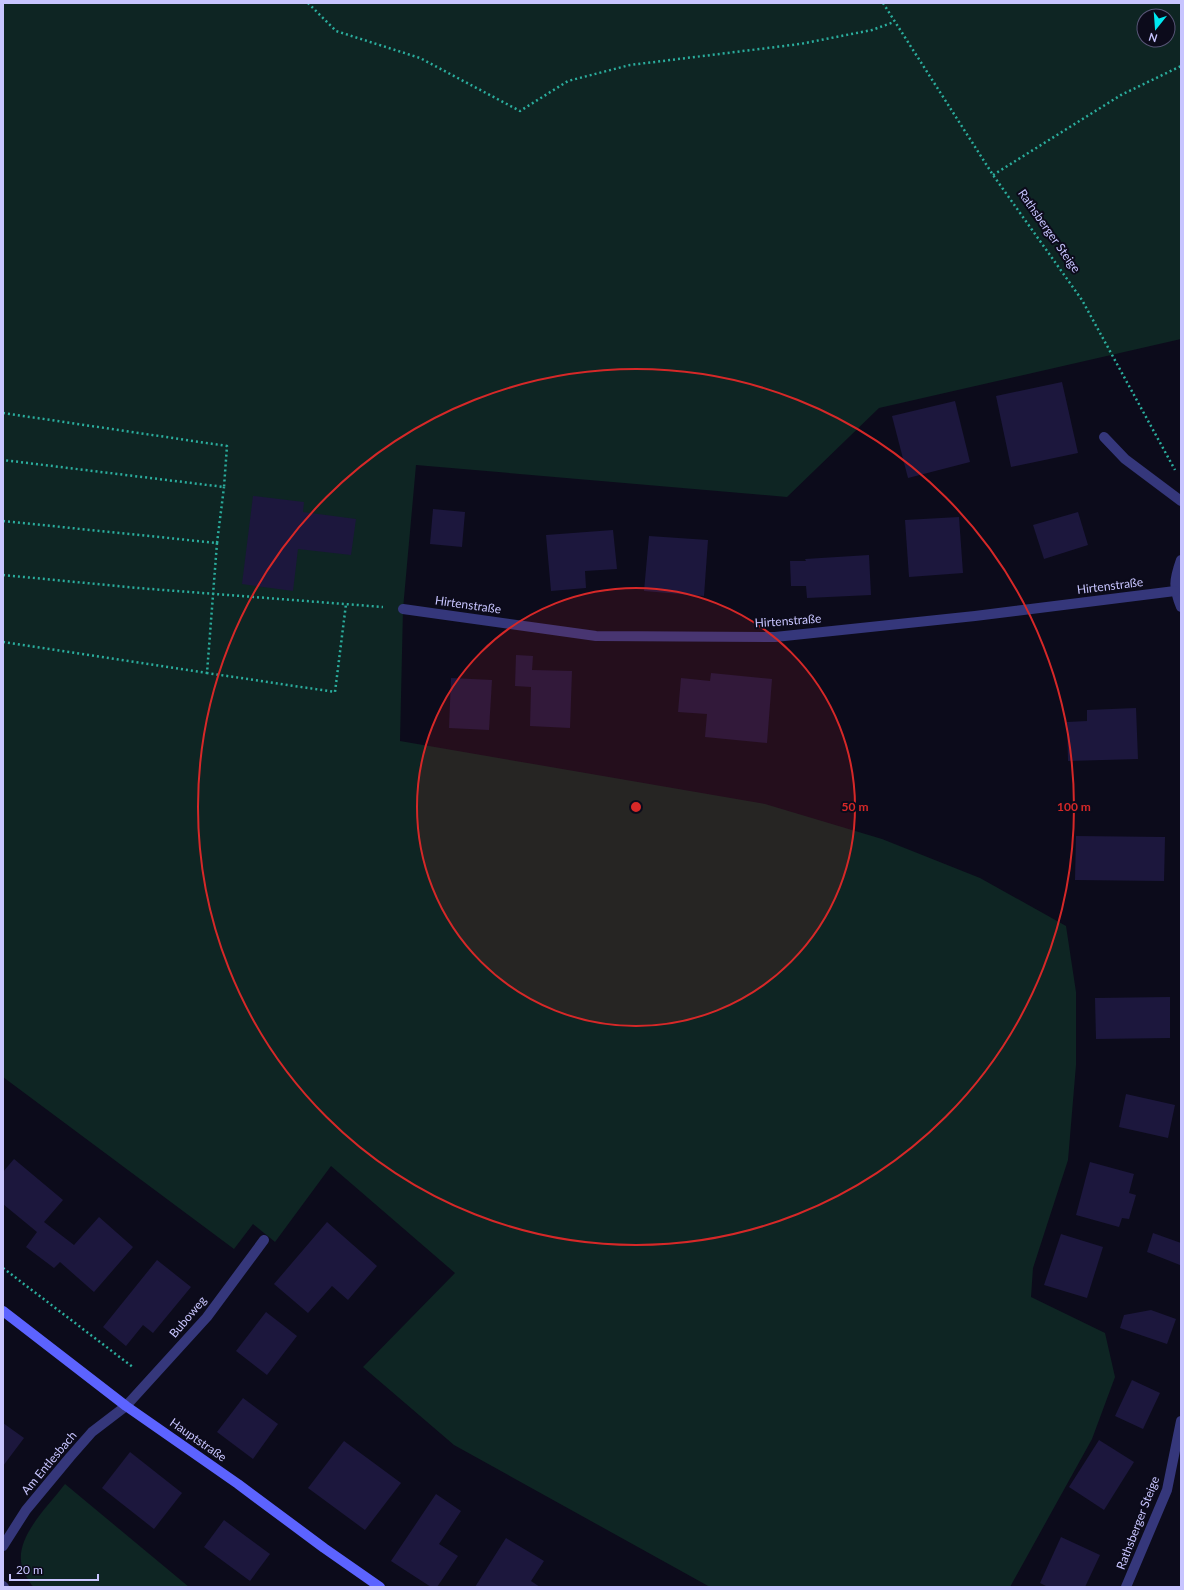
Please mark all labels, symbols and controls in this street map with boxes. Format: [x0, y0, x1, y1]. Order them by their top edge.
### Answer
north arrow [1136, 8, 1176, 48]
text: N [1147, 31, 1159, 45]
street label: Rathsberger Steige [1015, 186, 1084, 275]
street label: Hirtenstraße [1076, 574, 1144, 597]
street label: Hirtenstraße [434, 592, 502, 617]
street label: Hirtenstraße [754, 611, 822, 630]
text: 50 m [842, 799, 868, 814]
text: 100 m [1057, 799, 1091, 814]
centre of rings [629, 800, 643, 814]
street label: Buboweg [166, 1293, 209, 1341]
street label: Hauptstraße [167, 1415, 229, 1465]
street label: Am Entlesbach [18, 1428, 79, 1497]
street label: Rathsberger Steige [1113, 1474, 1162, 1572]
scale bar [10, 1556, 98, 1582]
text: 20 m [16, 1562, 43, 1577]

